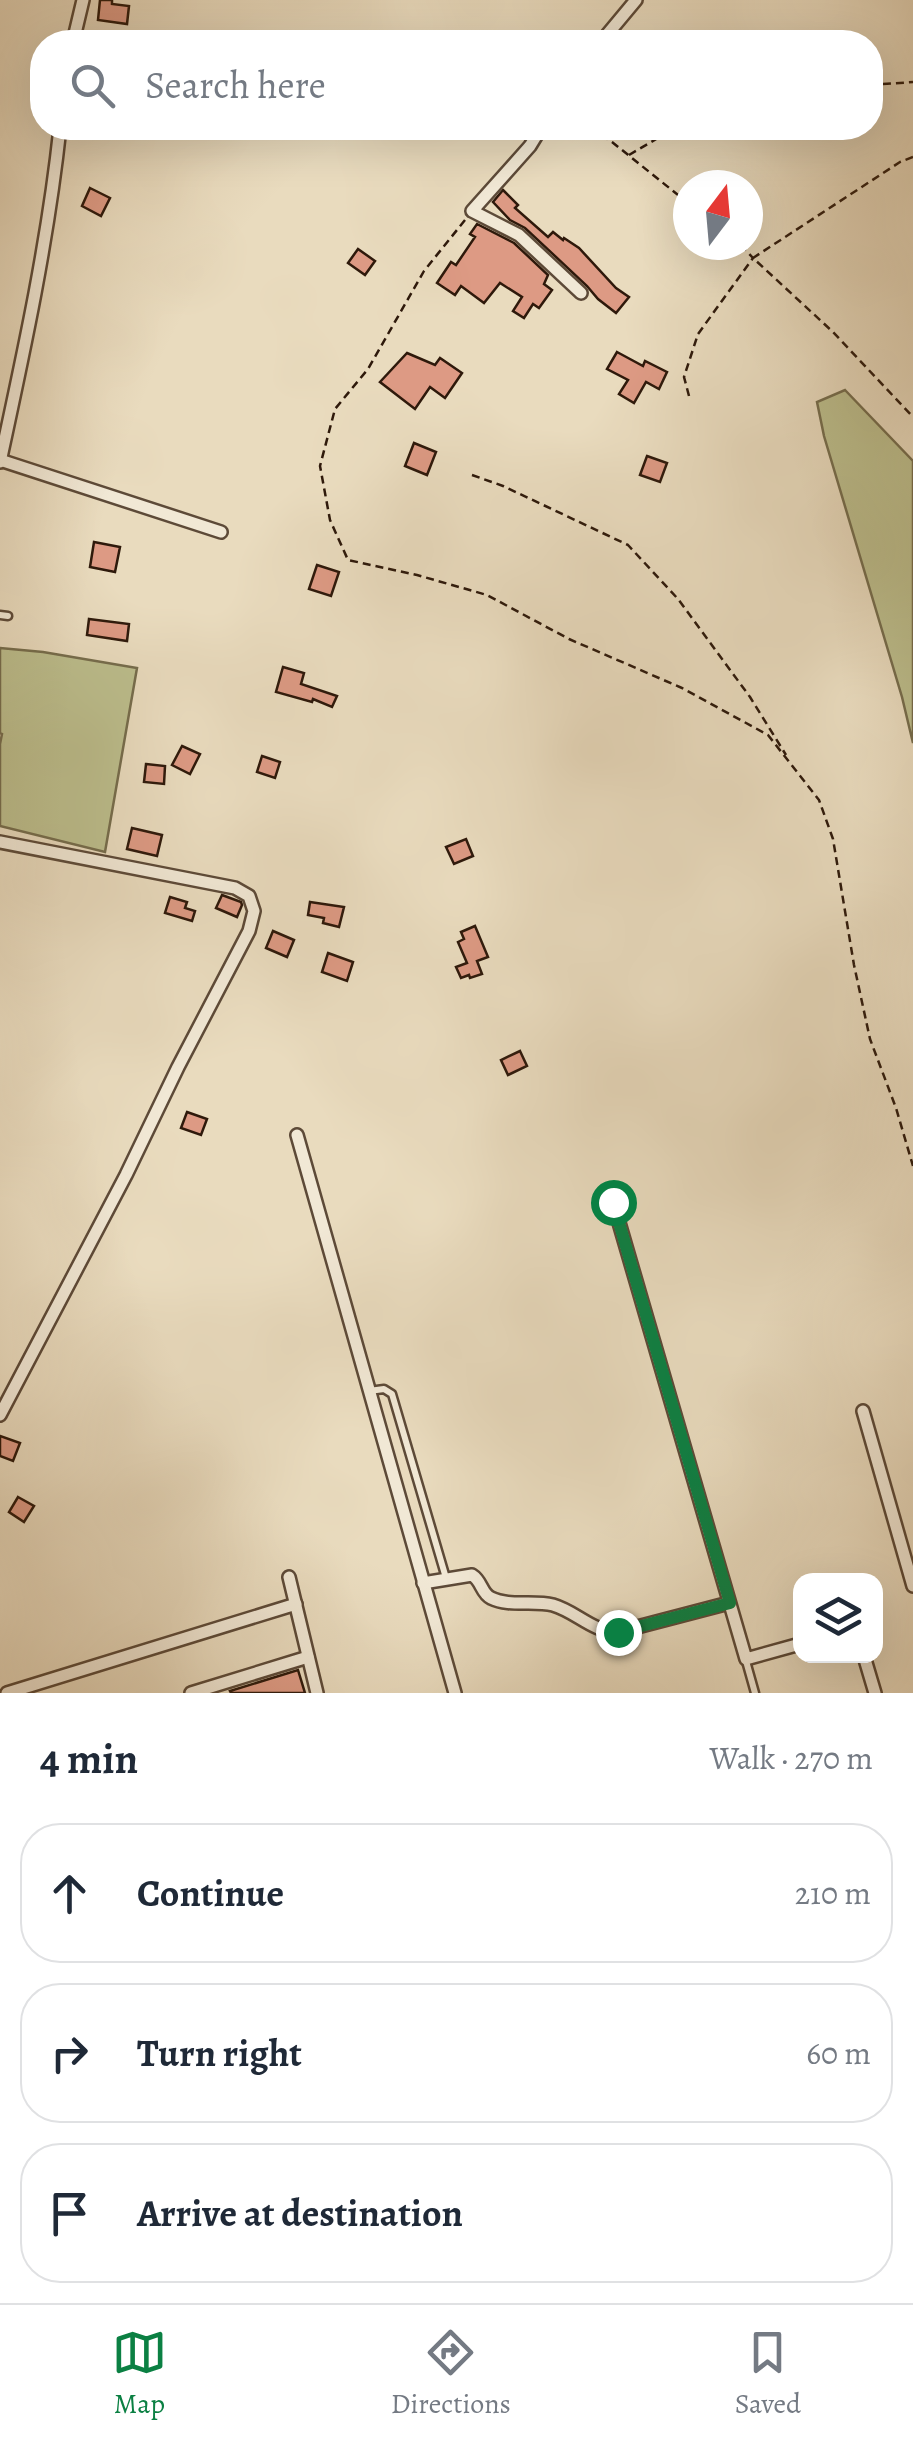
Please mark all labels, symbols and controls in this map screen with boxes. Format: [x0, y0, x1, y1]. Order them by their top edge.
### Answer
search box [30, 30, 883, 140]
icon: search [65, 58, 120, 113]
text: Search here [145, 59, 326, 111]
north arrow [673, 170, 763, 260]
route start [591, 1180, 637, 1226]
map controls [793, 1573, 883, 1663]
button: layers [793, 1573, 883, 1663]
route end [596, 1610, 642, 1656]
text: 4 min [40, 1730, 138, 1787]
text: Walk · 270 m [709, 1736, 873, 1780]
icon: ahead [42, 1866, 97, 1921]
text: Continue [137, 1867, 284, 1919]
text: 210 m [795, 1871, 871, 1915]
icon: right [42, 2026, 97, 2081]
text: Turn right [137, 2027, 302, 2079]
text: 60 m [806, 2031, 871, 2075]
icon: arrive [42, 2186, 97, 2241]
text: Arrive at destination [137, 2187, 463, 2239]
tab: Map [112, 2325, 167, 2423]
tab: Directions [391, 2325, 511, 2423]
tab: Saved [735, 2325, 801, 2423]

